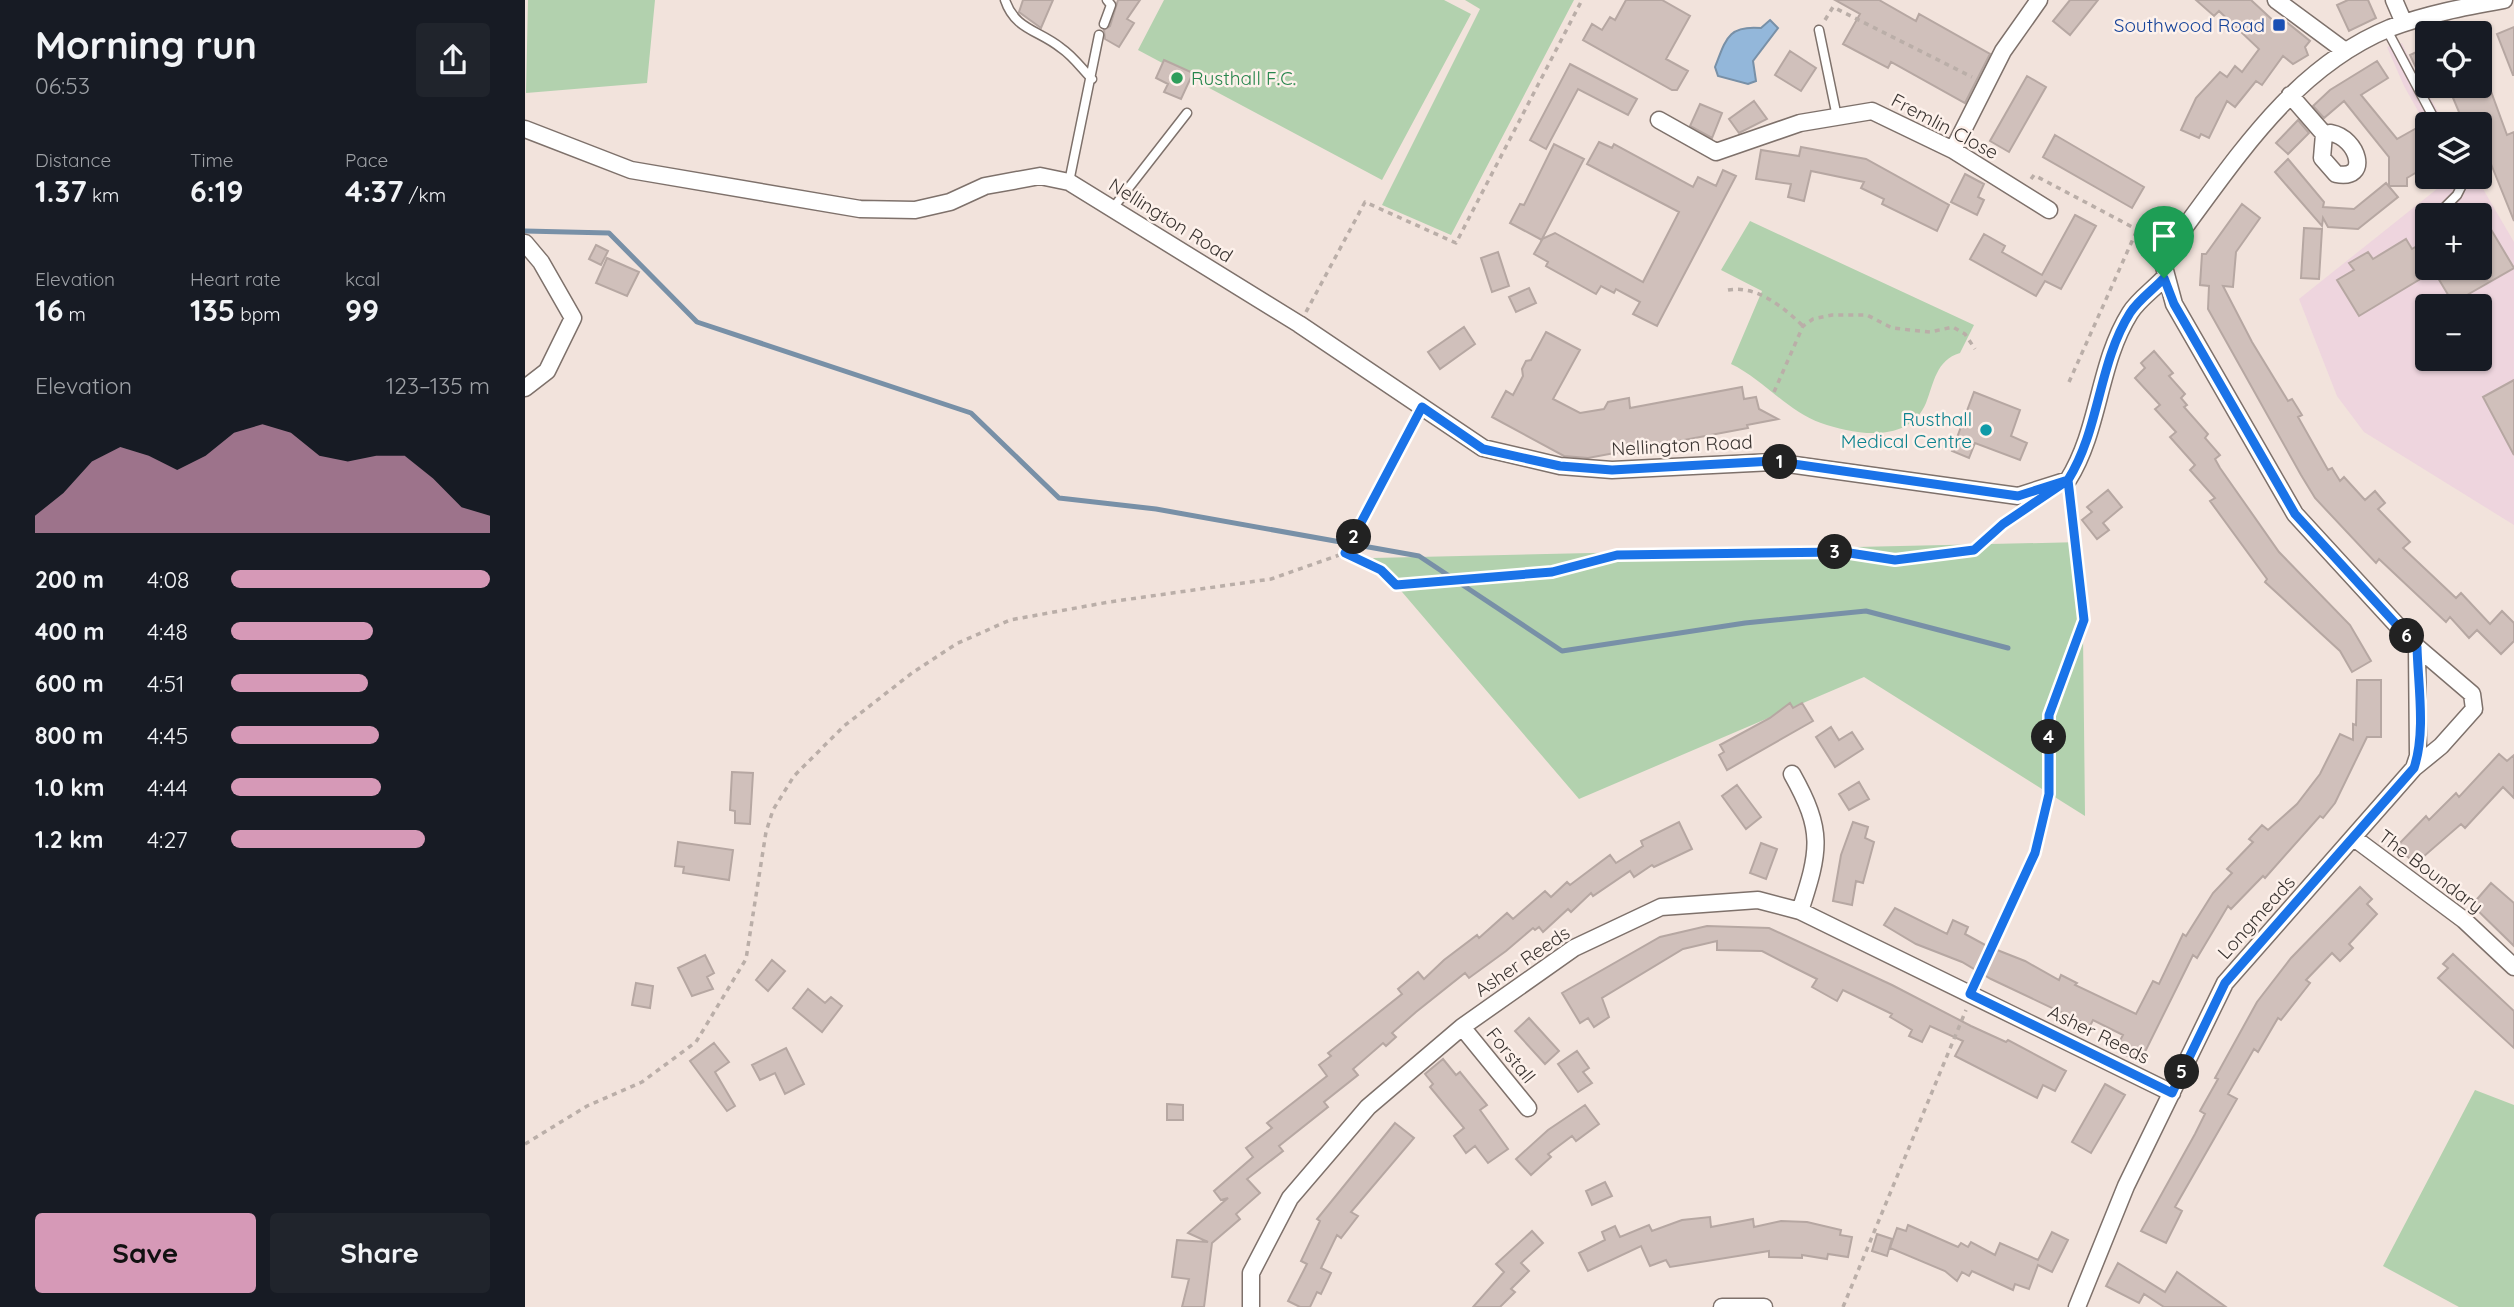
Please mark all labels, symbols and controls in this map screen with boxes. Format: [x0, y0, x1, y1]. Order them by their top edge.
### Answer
place label: Southwood Road [2114, 13, 2265, 37]
marker: Southwood Road [2271, 17, 2287, 33]
text: Morning run [35, 21, 257, 69]
map controls [2415, 21, 2492, 371]
button: locate [2415, 21, 2492, 98]
button: share [416, 23, 490, 97]
place label: Rusthall F.C. [1191, 66, 1296, 90]
marker: Rusthall F.C. [1169, 70, 1185, 86]
text: 06:53 [35, 71, 90, 100]
street label: Fremlin Close [1887, 88, 2003, 164]
button: layers [2415, 112, 2492, 189]
text: Distance [35, 148, 111, 172]
text: Time [190, 148, 234, 172]
text: Pace [345, 148, 388, 172]
text: 1.37 [35, 172, 87, 210]
text: 6:19 [190, 172, 244, 210]
text: 4:37 [345, 172, 403, 210]
street label: Nellington Road [1105, 172, 1237, 268]
text: km [87, 183, 119, 207]
text: /km [403, 183, 446, 207]
button: + [2415, 203, 2492, 280]
pin [2134, 206, 2194, 278]
icon: arrive [2145, 217, 2183, 255]
text: Elevation [35, 267, 115, 291]
text: Heart rate [190, 267, 281, 291]
text: kcal [345, 267, 380, 291]
text: 16 [35, 291, 63, 329]
text: 135 [190, 291, 235, 329]
text: 99 [345, 291, 379, 329]
button: − [2415, 294, 2492, 371]
text: m [63, 302, 86, 326]
text: bpm [235, 302, 281, 326]
text: Elevation [35, 371, 132, 400]
text: 123–135 m [386, 371, 490, 400]
place label: Rusthall Medical Centre [1841, 407, 1972, 453]
marker: Rusthall Medical Centre [1978, 422, 1994, 438]
street label: Nellington Road [1611, 429, 1753, 461]
pin: 1 [1763, 444, 1797, 480]
text: 1 [1776, 449, 1783, 473]
pin: 2 [1337, 520, 1371, 554]
text: 2 [1348, 524, 1359, 548]
pin: 3 [1817, 534, 1853, 570]
text: 3 [1829, 539, 1840, 563]
text: 200 m [35, 565, 104, 594]
text: 4:08 [147, 565, 190, 594]
text: 400 m [35, 617, 104, 646]
text: 4:48 [147, 617, 188, 646]
pin: 6 [2389, 618, 2424, 654]
text: 6 [2401, 623, 2412, 647]
text: 600 m [35, 669, 104, 698]
text: 4:51 [147, 669, 184, 698]
pin: 4 [2031, 720, 2067, 754]
text: 800 m [35, 721, 104, 750]
text: 4:45 [147, 721, 188, 750]
text: 4 [2043, 724, 2054, 748]
text: 1.0 km [35, 773, 105, 802]
text: 4:44 [147, 773, 188, 802]
street label: The Boundary [2374, 824, 2488, 918]
text: 1.2 km [35, 825, 104, 854]
text: 4:27 [147, 825, 188, 854]
street label: Longmeads [2212, 870, 2300, 964]
street label: Asher Reeds [1470, 920, 1574, 1002]
street label: Asher Reeds [2044, 999, 2154, 1069]
street label: Forstall [1481, 1022, 1541, 1088]
pin: 5 [2165, 1054, 2199, 1090]
text: 5 [2176, 1059, 2187, 1083]
button: Save [35, 1213, 256, 1293]
button: Share [270, 1213, 490, 1293]

